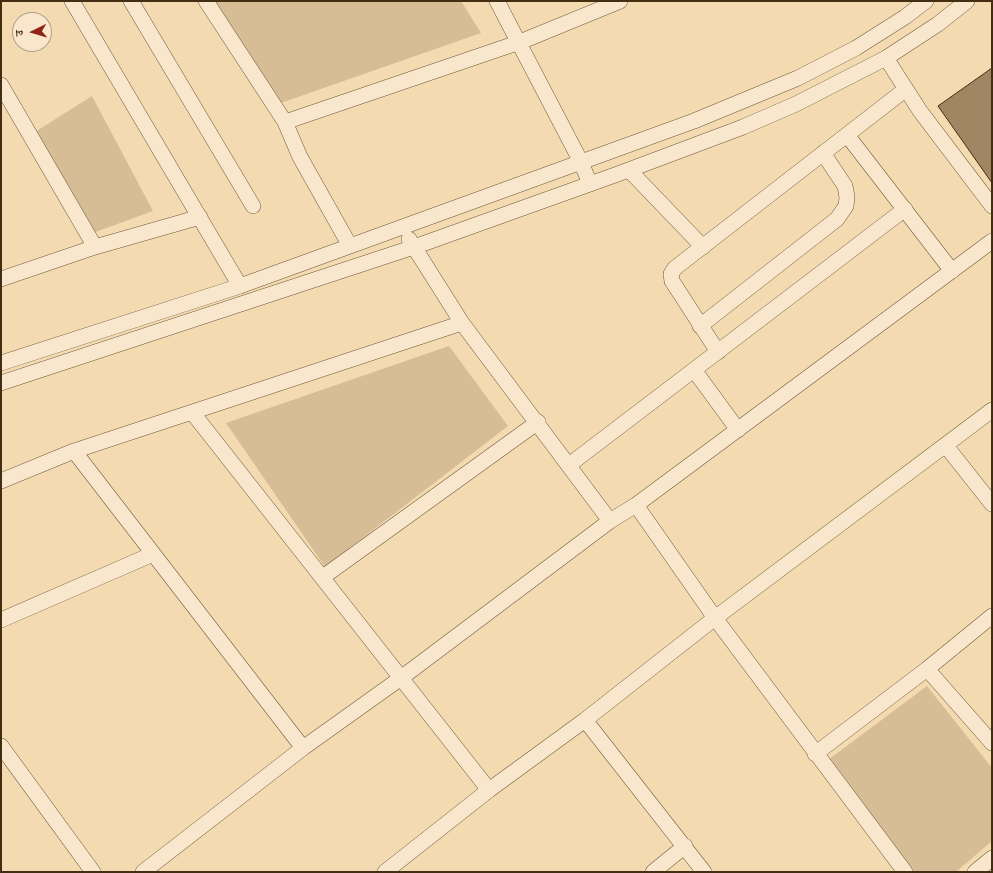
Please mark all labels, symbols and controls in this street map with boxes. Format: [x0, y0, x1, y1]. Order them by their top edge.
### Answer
north arrow [12, 12, 52, 52]
text: उ [13, 30, 28, 36]

